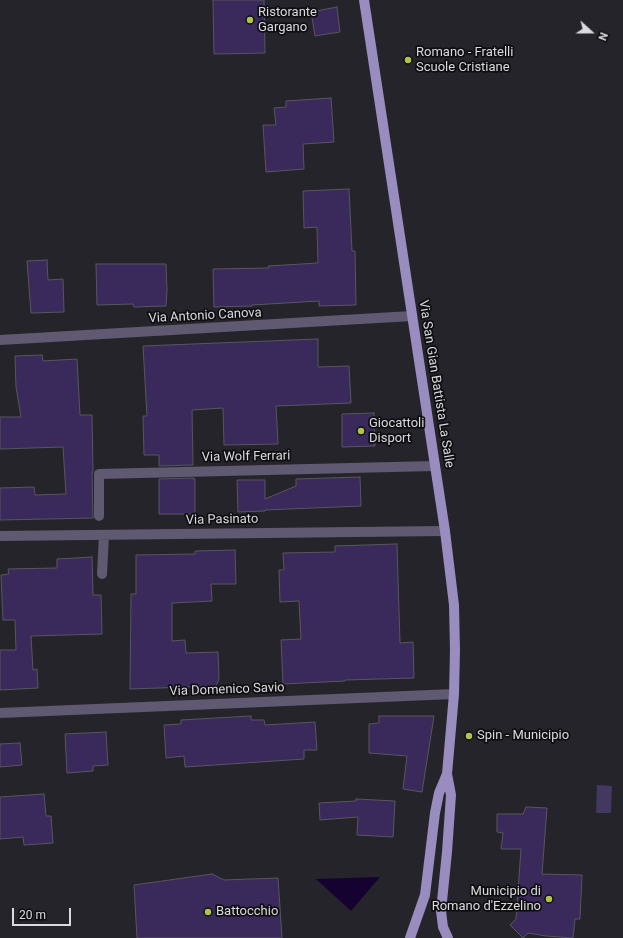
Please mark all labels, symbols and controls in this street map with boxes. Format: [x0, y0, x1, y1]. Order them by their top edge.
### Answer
place label: Ristorante Gargano [258, 5, 317, 36]
north arrow [571, 12, 611, 52]
marker: Ristorante Gargano [245, 15, 255, 25]
text: N [595, 31, 610, 42]
place label: Romano - Fratelli Scuole Cristiane [416, 45, 513, 76]
marker: Romano - Fratelli Scuole Cristiane [403, 55, 413, 65]
street label: Via San Gian Battista La Salle [415, 299, 457, 469]
street label: Via Antonio Canova [148, 305, 262, 327]
place label: Giocattoli Disport [369, 416, 424, 447]
marker: Giocattoli Disport [356, 426, 366, 436]
street label: Via Wolf Ferrari [202, 448, 290, 466]
street label: Via Pasinato [186, 512, 258, 528]
street label: Via Domenico Savio [169, 680, 285, 700]
place label: Spin - Municipio [477, 728, 569, 744]
marker: Spin - Municipio [464, 731, 474, 741]
place label: Municipio di Romano d'Ezzelino [432, 884, 541, 915]
marker: Municipio di Romano d'Ezzelino [544, 894, 554, 904]
scale bar [14, 900, 73, 926]
place label: Battocchio [216, 904, 278, 920]
marker: Battocchio [203, 907, 213, 917]
text: 20 m [19, 908, 46, 922]

